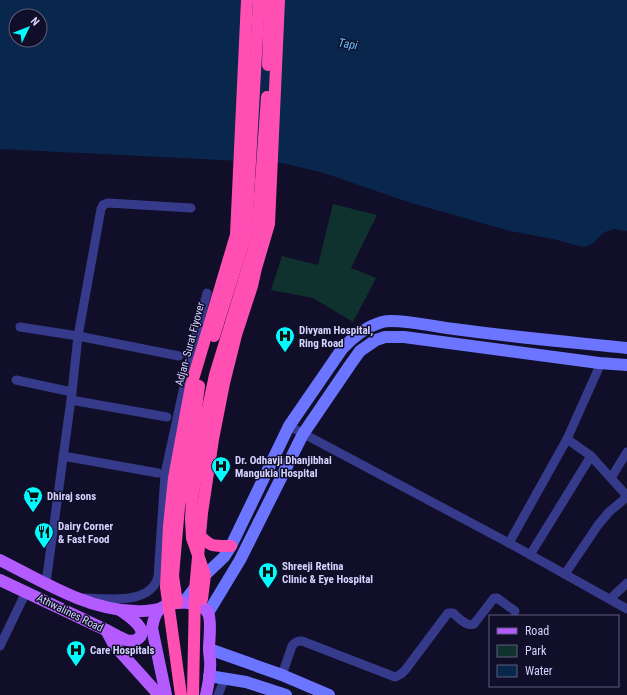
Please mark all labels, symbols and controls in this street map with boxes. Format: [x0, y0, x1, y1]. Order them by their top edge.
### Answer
north arrow [8, 8, 48, 48]
text: N [28, 15, 42, 29]
water label: Tapi [337, 36, 359, 52]
street label: Adjan- Surat Flyover [173, 300, 208, 387]
place label: Divyam Hospital, Ring Road [299, 324, 373, 350]
hospital icon: Divyam Hospital, Ring Road [274, 325, 296, 353]
place label: Dr. Odhavji Dhanjibhai Mangukia Hospital [235, 454, 332, 480]
hospital icon: Dr. Odhavji Dhanjibhai Mangukia Hospital [210, 455, 232, 483]
supermarket icon: Dhiraj sons [22, 485, 44, 513]
place label: Dhiraj sons [47, 490, 96, 503]
place label: Dairy Corner & Fast Food [58, 520, 113, 546]
restaurant icon: Dairy Corner & Fast Food [33, 521, 55, 549]
place label: Shreeji Retina Clinic & Eye Hospital [282, 560, 373, 586]
hospital icon: Shreeji Retina Clinic & Eye Hospital [257, 561, 279, 589]
street label: Athwalines Road [35, 591, 105, 635]
legend [489, 615, 619, 687]
text: Road [525, 624, 549, 638]
hospital icon: Care Hospitals [65, 639, 87, 667]
place label: Care Hospitals [90, 644, 155, 657]
text: Park [525, 644, 547, 658]
text: Water [525, 664, 553, 678]

